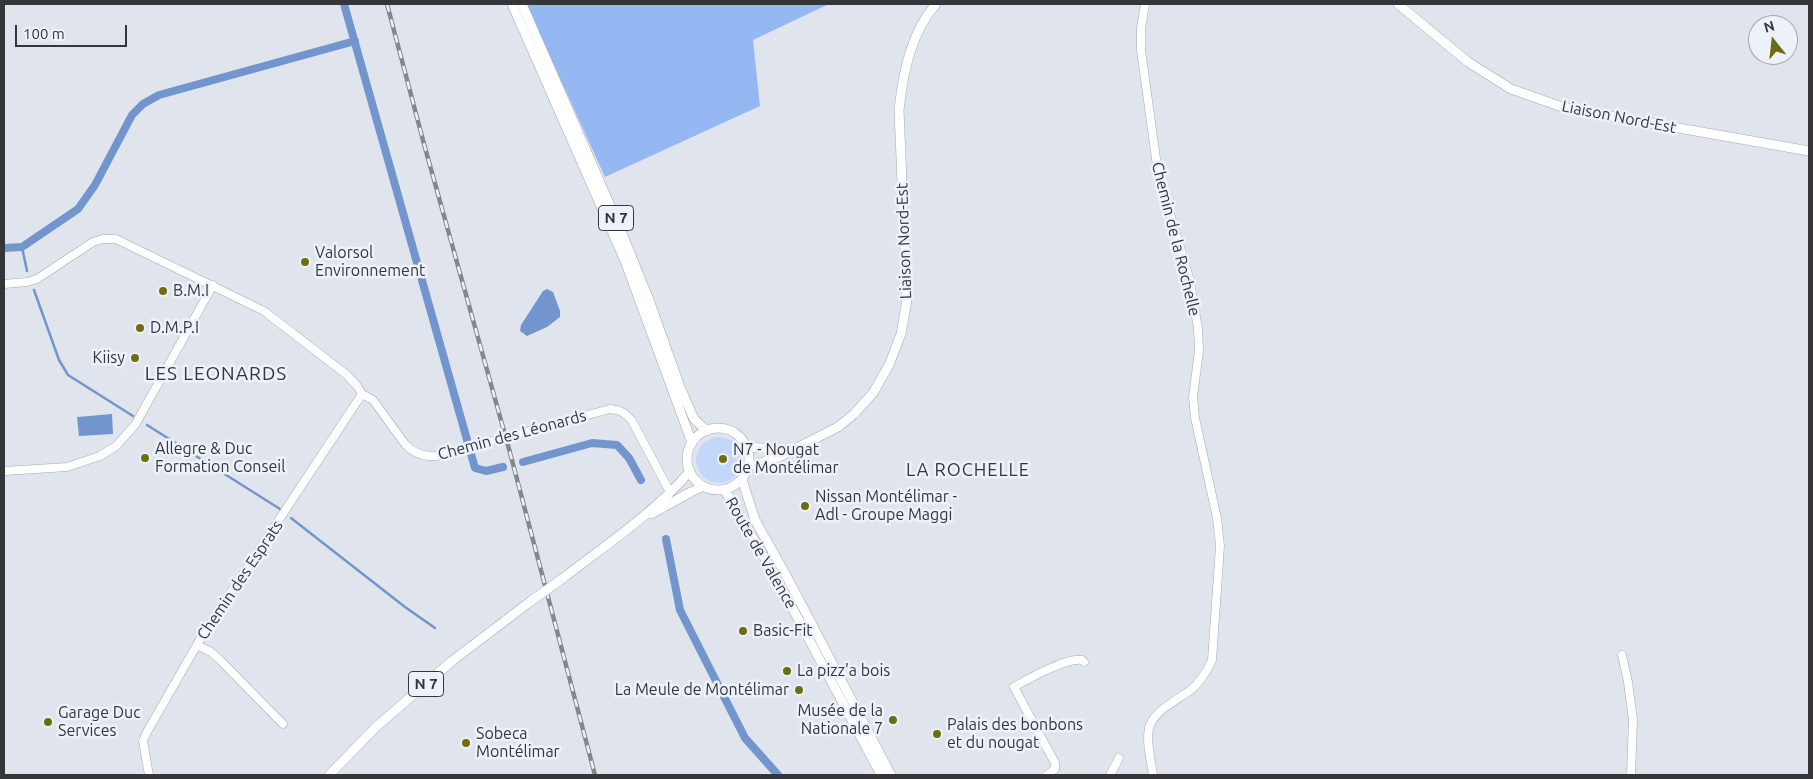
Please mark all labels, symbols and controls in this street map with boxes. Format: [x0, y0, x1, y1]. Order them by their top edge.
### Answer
scale bar [18, 15, 130, 47]
north arrow [1748, 15, 1798, 65]
text: N [1762, 17, 1776, 36]
text: 100 m [23, 25, 65, 42]
street label: Liaison Nord-Est [1560, 96, 1678, 138]
street label: Chemin de la Rochelle [1148, 160, 1204, 318]
street label: Liaison Nord-Est [892, 183, 916, 299]
road number: N 7 [598, 206, 634, 230]
place label: Valorsol Environnement [315, 243, 425, 281]
marker: Valorsol Environnement [299, 256, 311, 268]
place label: B.M.I [173, 281, 209, 301]
marker: B.M.I [157, 285, 169, 297]
place label: D.M.P.I [150, 318, 199, 338]
marker: D.M.P.I [134, 322, 146, 334]
place label: Kiisy [93, 348, 125, 368]
marker: Kiisy [129, 352, 141, 364]
district label: LES LEONARDS [143, 363, 289, 385]
street label: Chemin des Léonards [436, 406, 588, 464]
place label: Allegre & Duc Formation Conseil [155, 439, 285, 477]
place label: N7 - Nougat de Montélimar [733, 440, 839, 478]
marker: Allegre & Duc Formation Conseil [139, 452, 151, 464]
marker: N7 - Nougat de Montélimar [717, 453, 729, 465]
district label: LA ROCHELLE [905, 459, 1031, 481]
place label: Nissan Montélimar - Adl - Groupe Maggi [815, 487, 957, 525]
street label: Route de Valence [721, 494, 801, 612]
marker: Nissan Montélimar - Adl - Groupe Maggi [799, 500, 811, 512]
street label: Chemin des Esprats [193, 517, 287, 643]
place label: Basic-Fit [753, 621, 813, 641]
marker: Basic-Fit [737, 625, 749, 637]
place label: La pizz'a bois [797, 661, 890, 681]
marker: La pizz'a bois [781, 665, 793, 677]
road number: N 7 [408, 672, 444, 696]
place label: La Meule de Montélimar [615, 680, 789, 700]
marker: La Meule de Montélimar [793, 684, 805, 696]
place label: Musée de la Nationale 7 [797, 701, 883, 739]
place label: Garage Duc Services [58, 703, 141, 741]
marker: Musée de la Nationale 7 [887, 714, 899, 726]
place label: Palais des bonbons et du nougat [947, 715, 1083, 753]
marker: Garage Duc Services [42, 716, 54, 728]
place label: Sobeca Montélimar [476, 724, 560, 762]
marker: Palais des bonbons et du nougat [931, 728, 943, 740]
marker: Sobeca Montélimar [460, 737, 472, 749]

